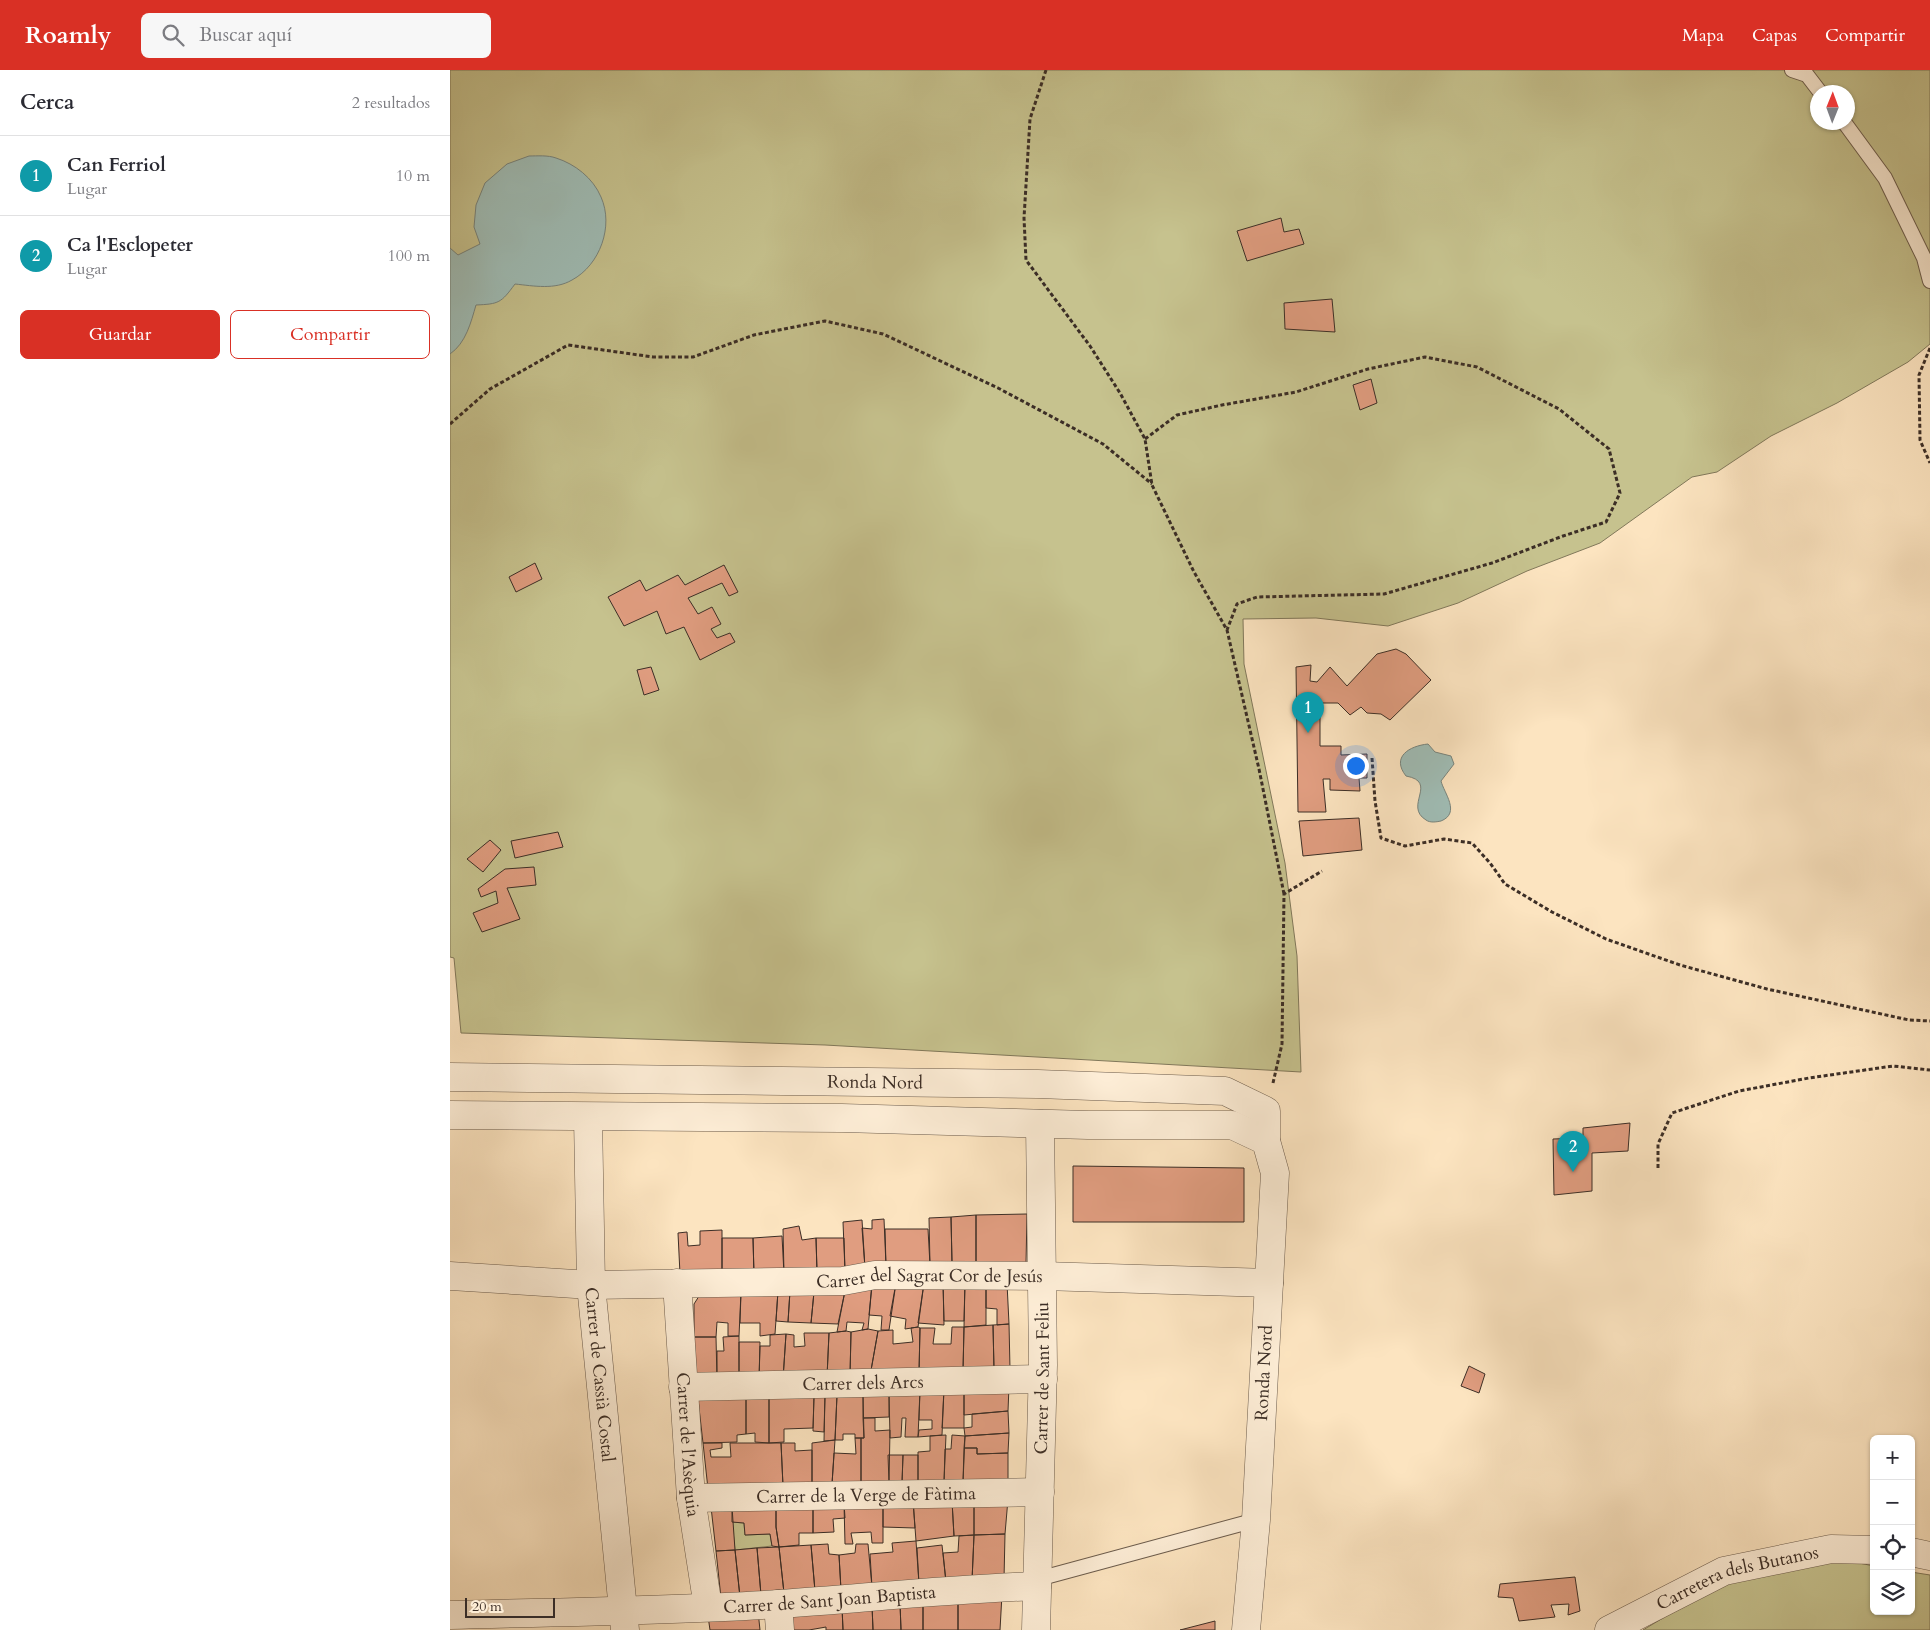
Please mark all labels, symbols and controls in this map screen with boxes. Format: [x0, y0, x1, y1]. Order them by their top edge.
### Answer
search box [141, 13, 491, 58]
text: Roamly [25, 19, 111, 52]
icon: search [159, 21, 187, 49]
text: Buscar aquí [199, 22, 292, 48]
text: Mapa [1682, 23, 1724, 48]
text: Capas [1752, 23, 1797, 48]
text: Compartir [1825, 23, 1905, 48]
north arrow [1810, 85, 1855, 130]
text: Cerca [20, 88, 74, 117]
text: 2 resultados [352, 92, 430, 114]
text: Can Ferriol [67, 152, 166, 178]
text: 1 [32, 165, 40, 187]
text: 10 m [396, 165, 430, 187]
text: Lugar [67, 178, 107, 200]
text: Ca l'Esclopeter [67, 232, 193, 258]
text: 2 [32, 245, 40, 267]
text: 100 m [388, 245, 430, 267]
text: Lugar [67, 258, 107, 280]
button: Guardar [20, 310, 220, 359]
button: Compartir [230, 310, 430, 359]
pin: 1 [1292, 692, 1324, 733]
your location [1343, 753, 1369, 779]
street label: Ronda Nord [827, 1069, 923, 1095]
pin: 2 [1557, 1131, 1589, 1172]
street label: Carrer del Sagrat Cor de Jesús [816, 1262, 1043, 1294]
street label: Carrer de Cassià Costal [579, 1286, 621, 1464]
street label: Carrer de Sant Feliu [1028, 1302, 1056, 1455]
street label: Ronda Nord [1249, 1324, 1279, 1422]
street label: Carrer dels Arcs [802, 1369, 924, 1397]
street label: Carrer de l'Asèquia [670, 1371, 706, 1519]
map controls [1870, 1435, 1915, 1615]
button: + [1870, 1435, 1915, 1480]
button: − [1870, 1480, 1915, 1525]
street label: Carrer de la Verge de Fàtima [756, 1481, 976, 1509]
button: locate [1870, 1525, 1915, 1570]
street label: Carretera dels Butanos [1652, 1539, 1821, 1616]
button: layers [1870, 1570, 1915, 1615]
street label: Carrer de Sant Joan Baptista [723, 1579, 937, 1620]
scale bar [465, 1595, 555, 1618]
text: 20 m [472, 1597, 502, 1616]

